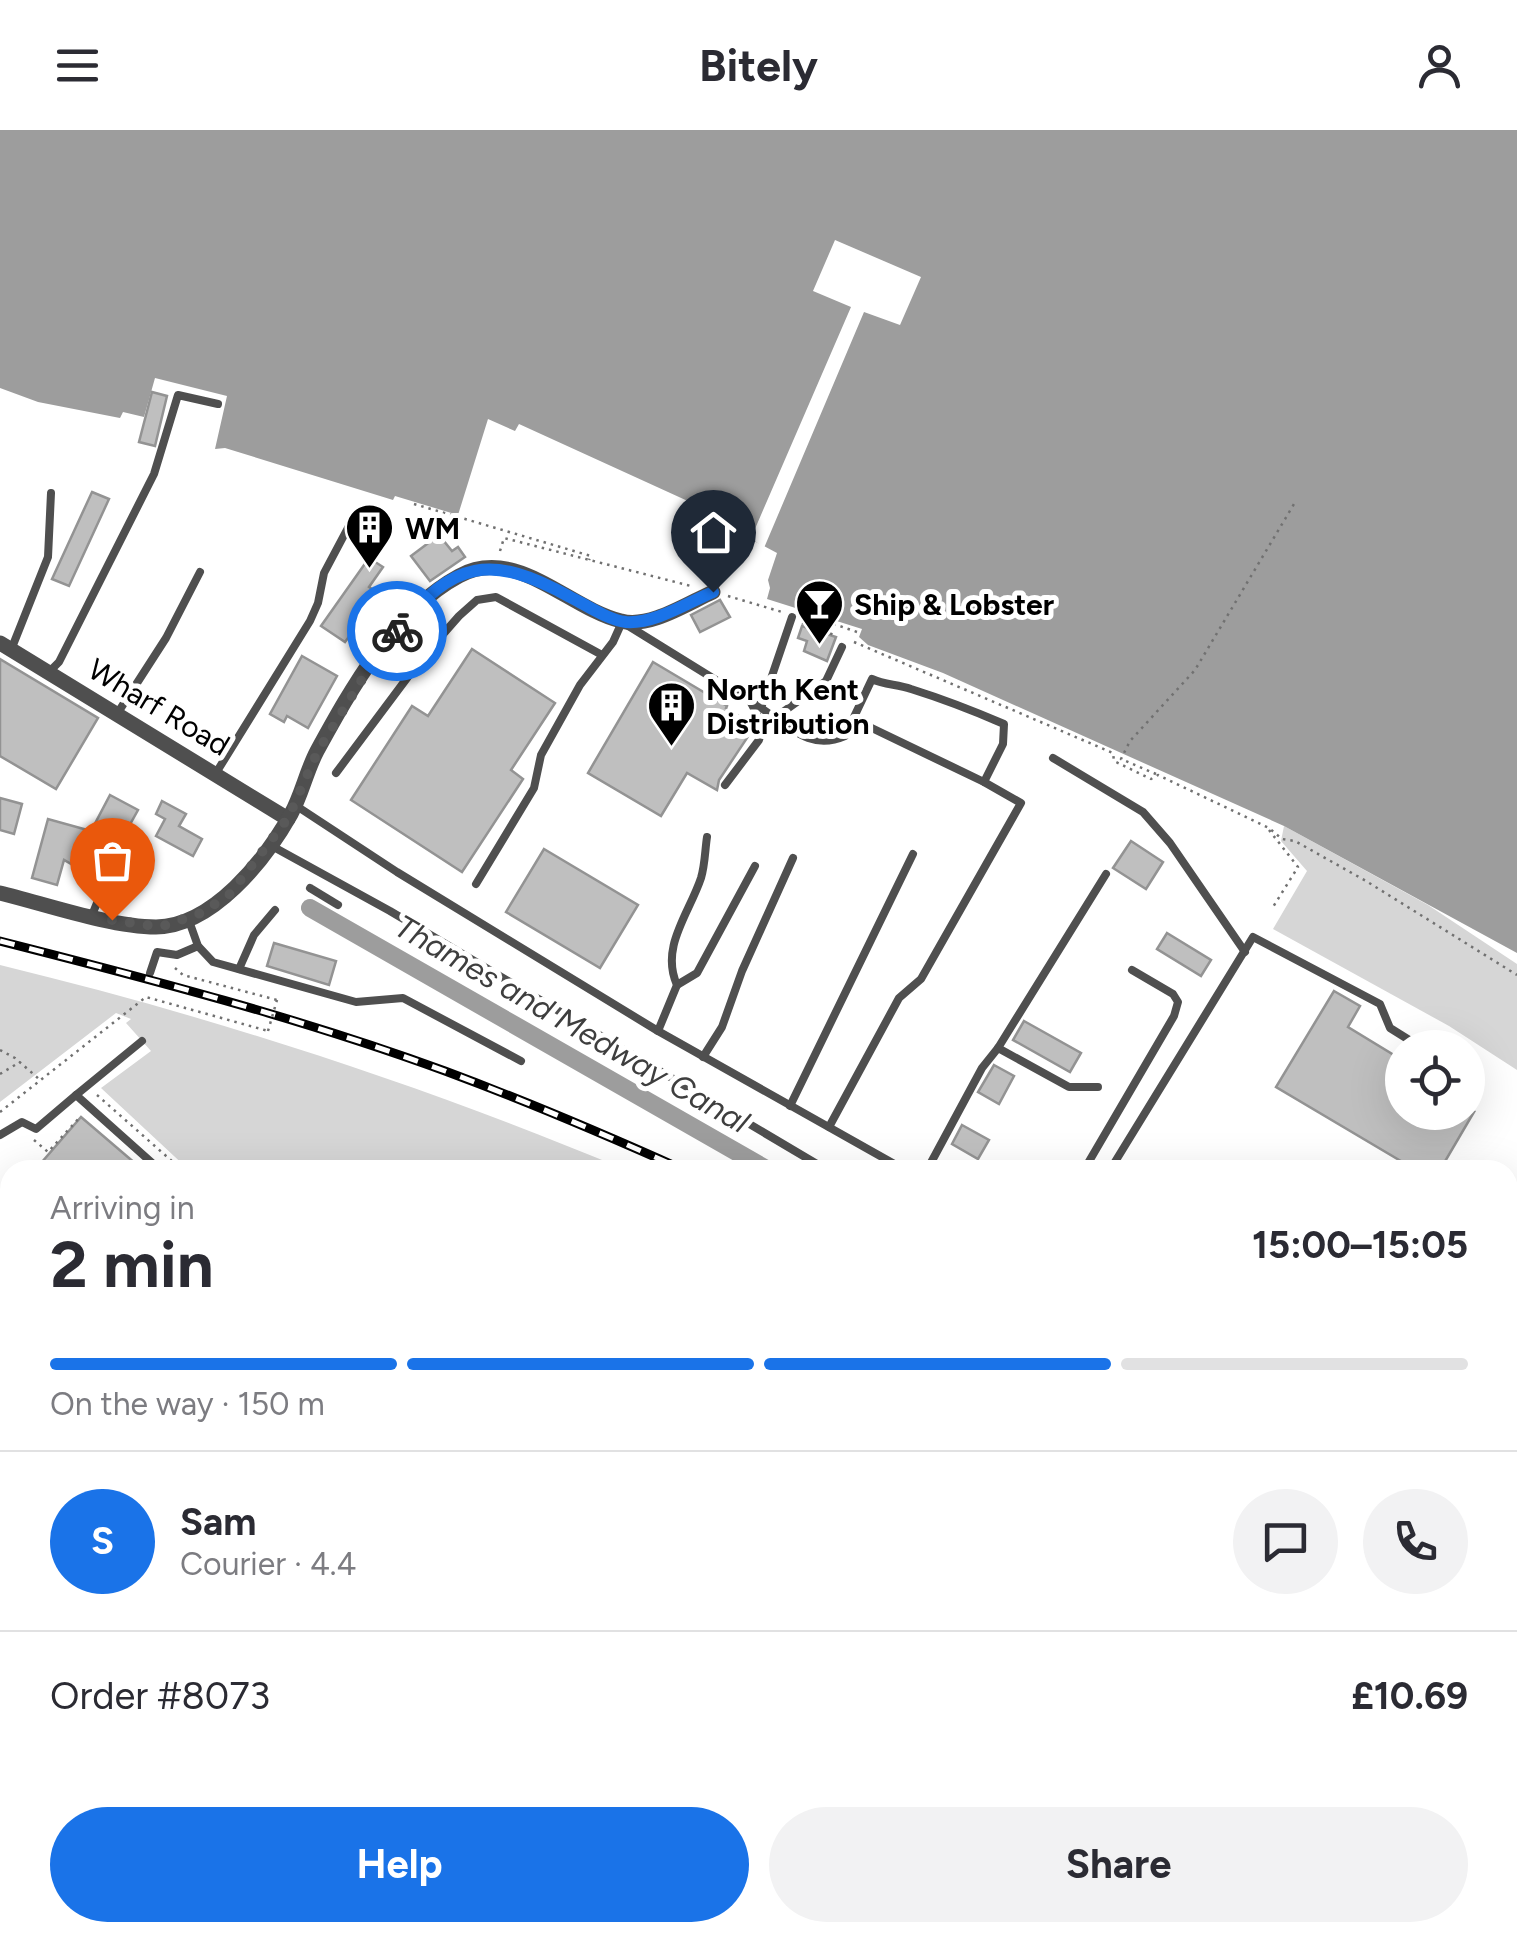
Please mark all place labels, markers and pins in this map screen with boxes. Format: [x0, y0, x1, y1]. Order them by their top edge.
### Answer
pin [671, 490, 756, 593]
building icon: WM [344, 502, 396, 570]
place label: WM [405, 510, 460, 547]
bar icon: Ship & Lobster [793, 578, 845, 646]
place label: Ship & Lobster [854, 586, 1054, 623]
place label: North Kent Distribution [706, 671, 869, 742]
building icon: North Kent Distribution [645, 680, 697, 748]
pin [70, 818, 155, 921]

